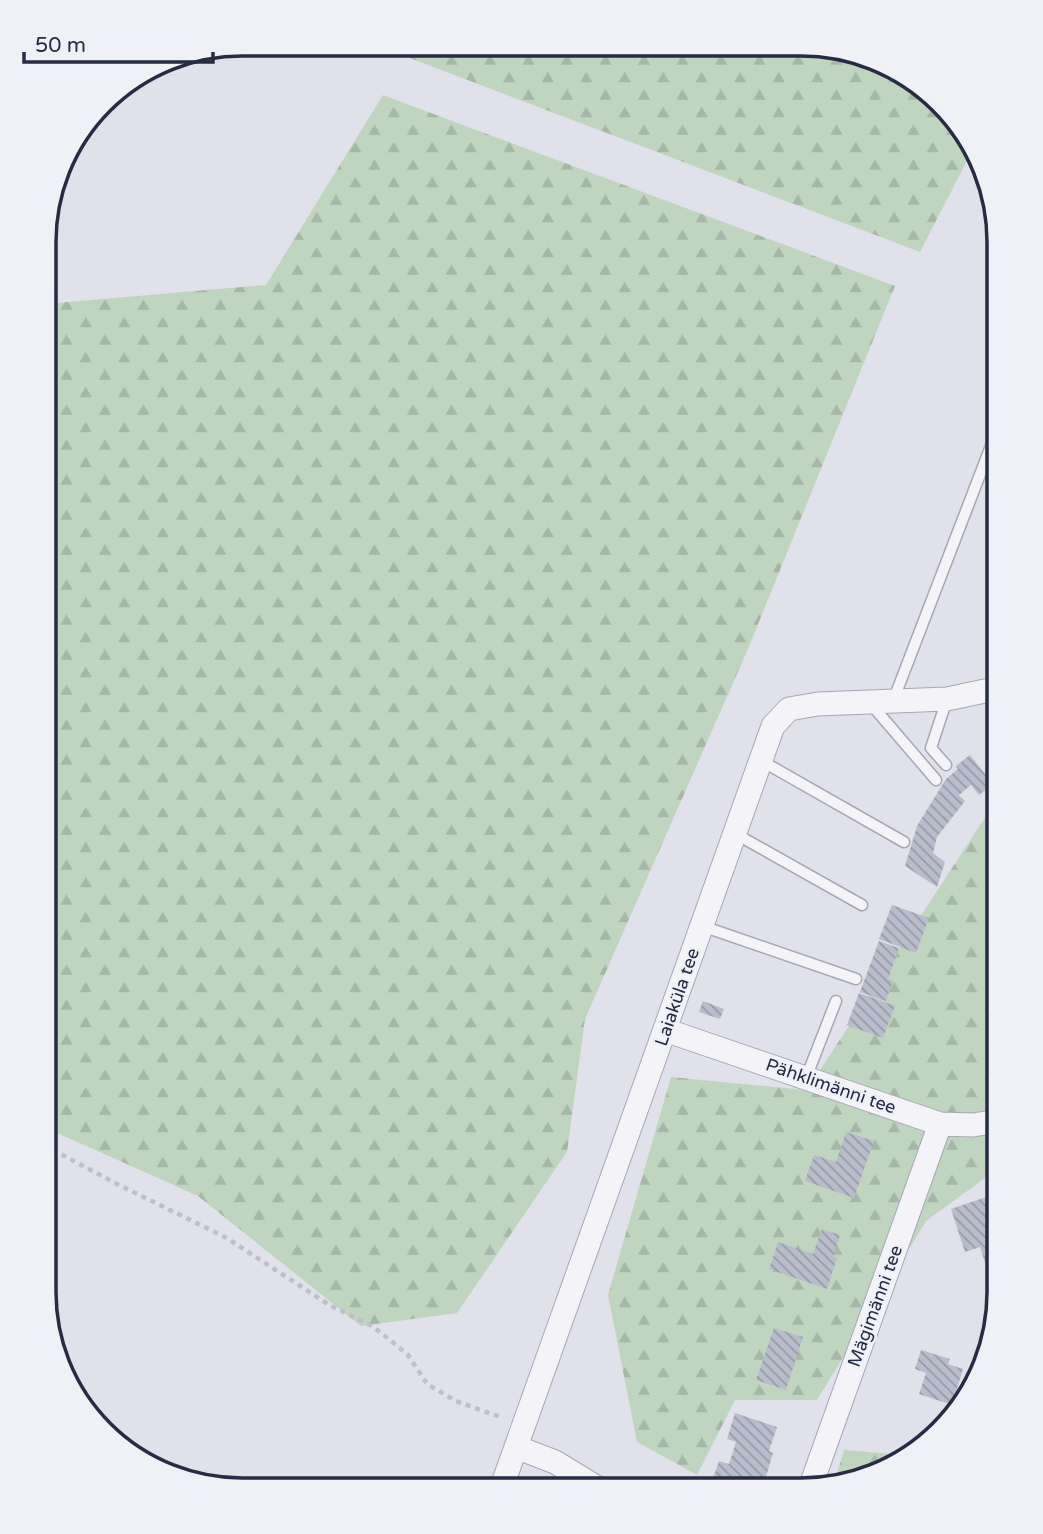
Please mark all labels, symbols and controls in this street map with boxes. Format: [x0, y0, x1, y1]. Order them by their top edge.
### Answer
scale bar [24, 21, 214, 65]
text: 50 m [35, 33, 86, 58]
street label: Laiaküla tee [650, 945, 704, 1049]
street label: Pähklimänni tee [763, 1053, 899, 1119]
street label: Mägimänni tee [843, 1242, 907, 1370]

